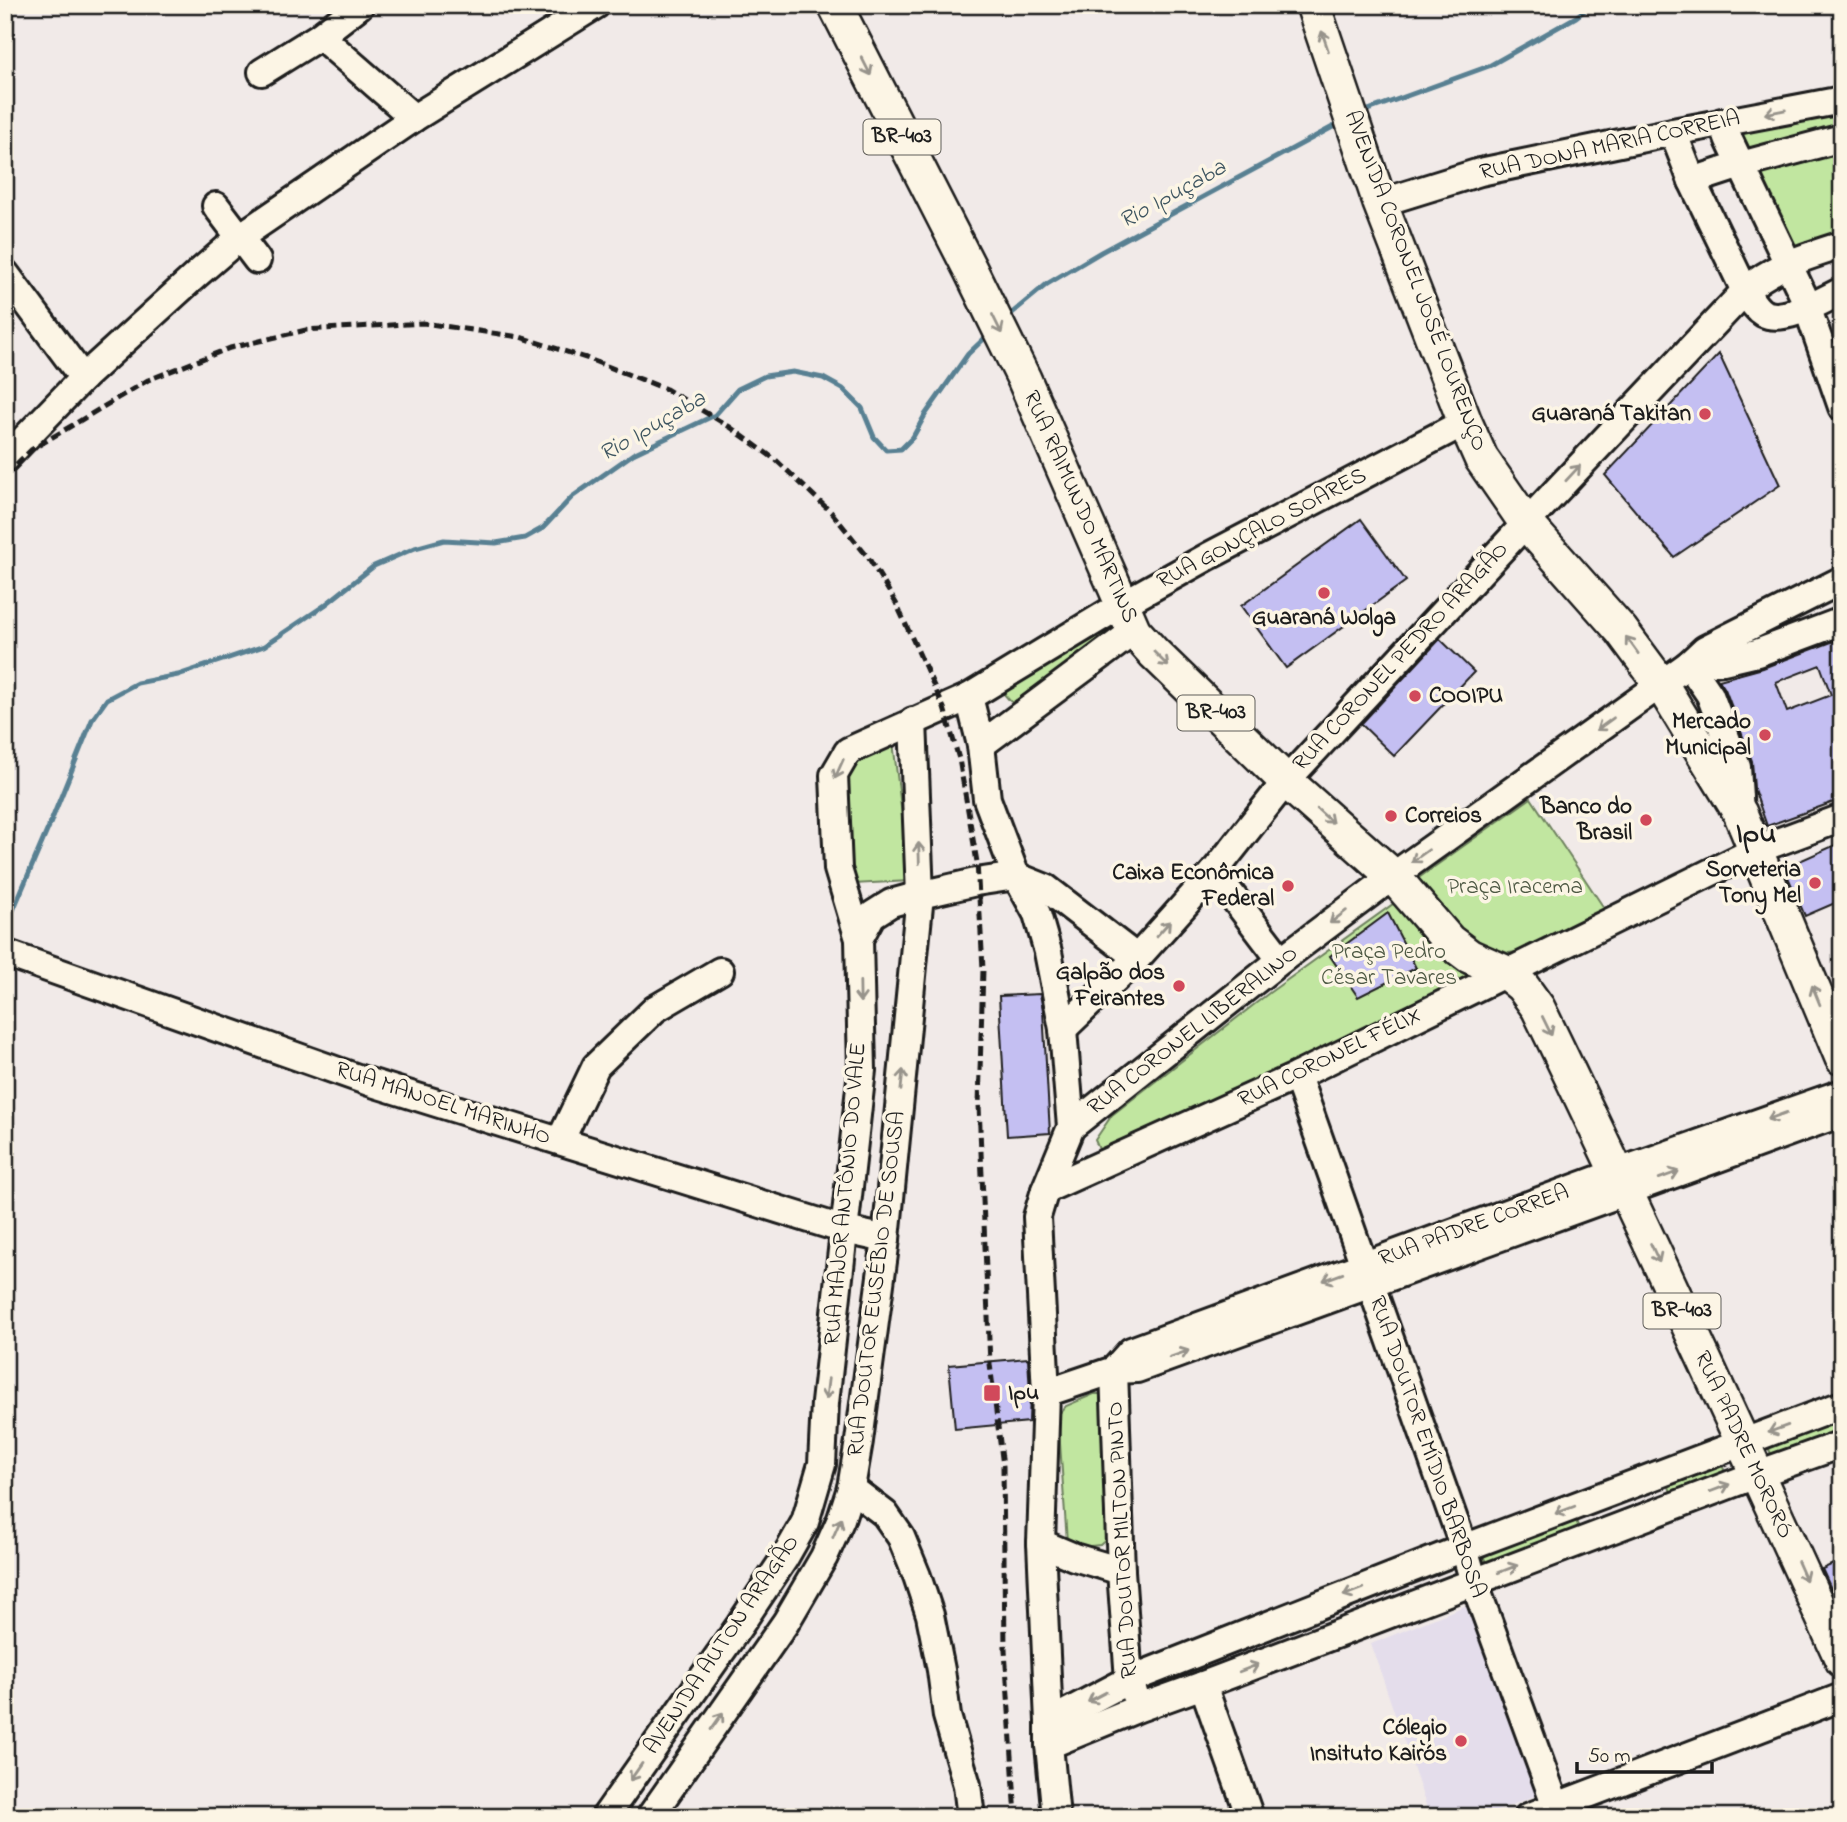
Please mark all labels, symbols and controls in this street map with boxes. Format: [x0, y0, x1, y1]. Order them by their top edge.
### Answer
one-way arrow [1318, 30, 1330, 52]
one-way arrow [859, 55, 873, 76]
street label: RUA DONA MARIA CORREIA [1477, 102, 1743, 190]
street label: AVENIDA CORONEL JOSÉ LOURENÇO [1335, 106, 1495, 456]
one-way arrow [1764, 106, 1787, 120]
road number: BR-403 [864, 120, 940, 154]
water label: Rio Ipuçaba [1113, 151, 1234, 239]
one-way arrow [991, 313, 1004, 334]
water label: Rio Ipuçaba [593, 382, 714, 472]
street label: RUA RAIMUNDO MARTINS [1014, 386, 1146, 628]
place label: Guaraná Takitan [1531, 398, 1691, 431]
marker: Guaraná Takitan [1697, 406, 1713, 422]
street label: RUA GONÇALO SOARES [1151, 460, 1373, 598]
one-way arrow [1565, 465, 1582, 482]
street label: RUA CORONEL PEDRO ARAGÃO [1285, 535, 1517, 779]
marker: Guaraná Wolga [1316, 585, 1332, 601]
place label: Guaraná Wolga [1252, 602, 1396, 637]
one-way arrow [1625, 636, 1640, 655]
one-way arrow [1152, 650, 1169, 667]
place label: COOIPU [1429, 680, 1504, 713]
marker: COOIPU [1407, 688, 1423, 704]
road number: BR-403 [1178, 696, 1254, 730]
place label: Mercado Municipal [1665, 706, 1751, 765]
one-way arrow [1596, 716, 1615, 731]
marker: Mercado Municipal [1757, 727, 1773, 743]
one-way arrow [832, 758, 845, 779]
place label: Banco do Brasil [1539, 791, 1632, 850]
place label: Correios [1405, 800, 1482, 833]
one-way arrow [1316, 808, 1334, 824]
marker: Correios [1383, 808, 1399, 824]
marker: Banco do Brasil [1638, 812, 1654, 828]
district label: Ipu [1736, 813, 1776, 857]
one-way arrow [912, 842, 925, 865]
one-way arrow [1411, 848, 1430, 863]
place label: Sorveteria Tony Mel [1706, 854, 1801, 915]
place label: Caixa Econômica Federal [1112, 857, 1274, 916]
park label: Praça Iracema [1447, 871, 1583, 904]
marker: Sorveteria Tony Mel [1807, 875, 1823, 891]
marker: Caixa Econômica Federal [1280, 878, 1296, 894]
one-way arrow [1329, 910, 1348, 925]
one-way arrow [1155, 920, 1171, 938]
park label: Praça Pedro César Tavares [1321, 936, 1457, 995]
street label: RUA CORONEL LIBERALINO [1081, 938, 1305, 1124]
place label: Galpão dos Feirantes [1056, 957, 1165, 1016]
marker: Galpão dos Feirantes [1171, 978, 1187, 994]
one-way arrow [853, 980, 867, 1003]
one-way arrow [1808, 985, 1821, 1007]
street label: RUA CORONEL FÉLIX [1233, 999, 1427, 1117]
one-way arrow [1540, 1015, 1554, 1036]
street label: RUA MAJOR ANTÔNIO DO VALE [816, 1041, 876, 1347]
street label: RUA MANOEL MARINHO [331, 1054, 555, 1154]
one-way arrow [896, 1069, 909, 1091]
street label: RUA DOUTOR EUSÉBIO DE SOUSA [839, 1109, 915, 1459]
one-way arrow [1767, 1111, 1789, 1123]
one-way arrow [1658, 1168, 1680, 1180]
street label: RUA PADRE CORREA [1374, 1176, 1574, 1276]
one-way arrow [1649, 1242, 1662, 1263]
one-way arrow [1323, 1272, 1345, 1284]
street label: RUA DOUTOR EMÍDIO BARBOSA [1360, 1292, 1494, 1602]
road number: BR-403 [1644, 1294, 1720, 1328]
street label: RUA PADRE MORORÓ [1685, 1346, 1801, 1544]
one-way arrow [1168, 1347, 1190, 1359]
one-way arrow [821, 1377, 834, 1400]
place label: Ipu [1008, 1377, 1039, 1410]
marker: Ipu [982, 1383, 1002, 1403]
street label: RUA DOUTOR MILTON PINTO [1099, 1400, 1147, 1680]
one-way arrow [1767, 1424, 1789, 1436]
one-way arrow [1709, 1481, 1731, 1494]
one-way arrow [1555, 1504, 1576, 1517]
one-way arrow [831, 1518, 844, 1539]
street label: AVENIDA AUTON ARAGÃO [636, 1529, 808, 1761]
one-way arrow [1796, 1560, 1809, 1581]
one-way arrow [1496, 1562, 1518, 1574]
one-way arrow [1343, 1586, 1364, 1599]
one-way arrow [1238, 1660, 1260, 1673]
one-way arrow [1087, 1691, 1108, 1704]
one-way arrow [710, 1711, 724, 1731]
place label: Cólegio Insituto Kairós [1310, 1712, 1447, 1771]
scale bar [1577, 1731, 1712, 1775]
marker: Cólegio Insituto Kairós [1453, 1733, 1469, 1749]
text: 50 m [1588, 1742, 1631, 1772]
one-way arrow [629, 1762, 643, 1781]

